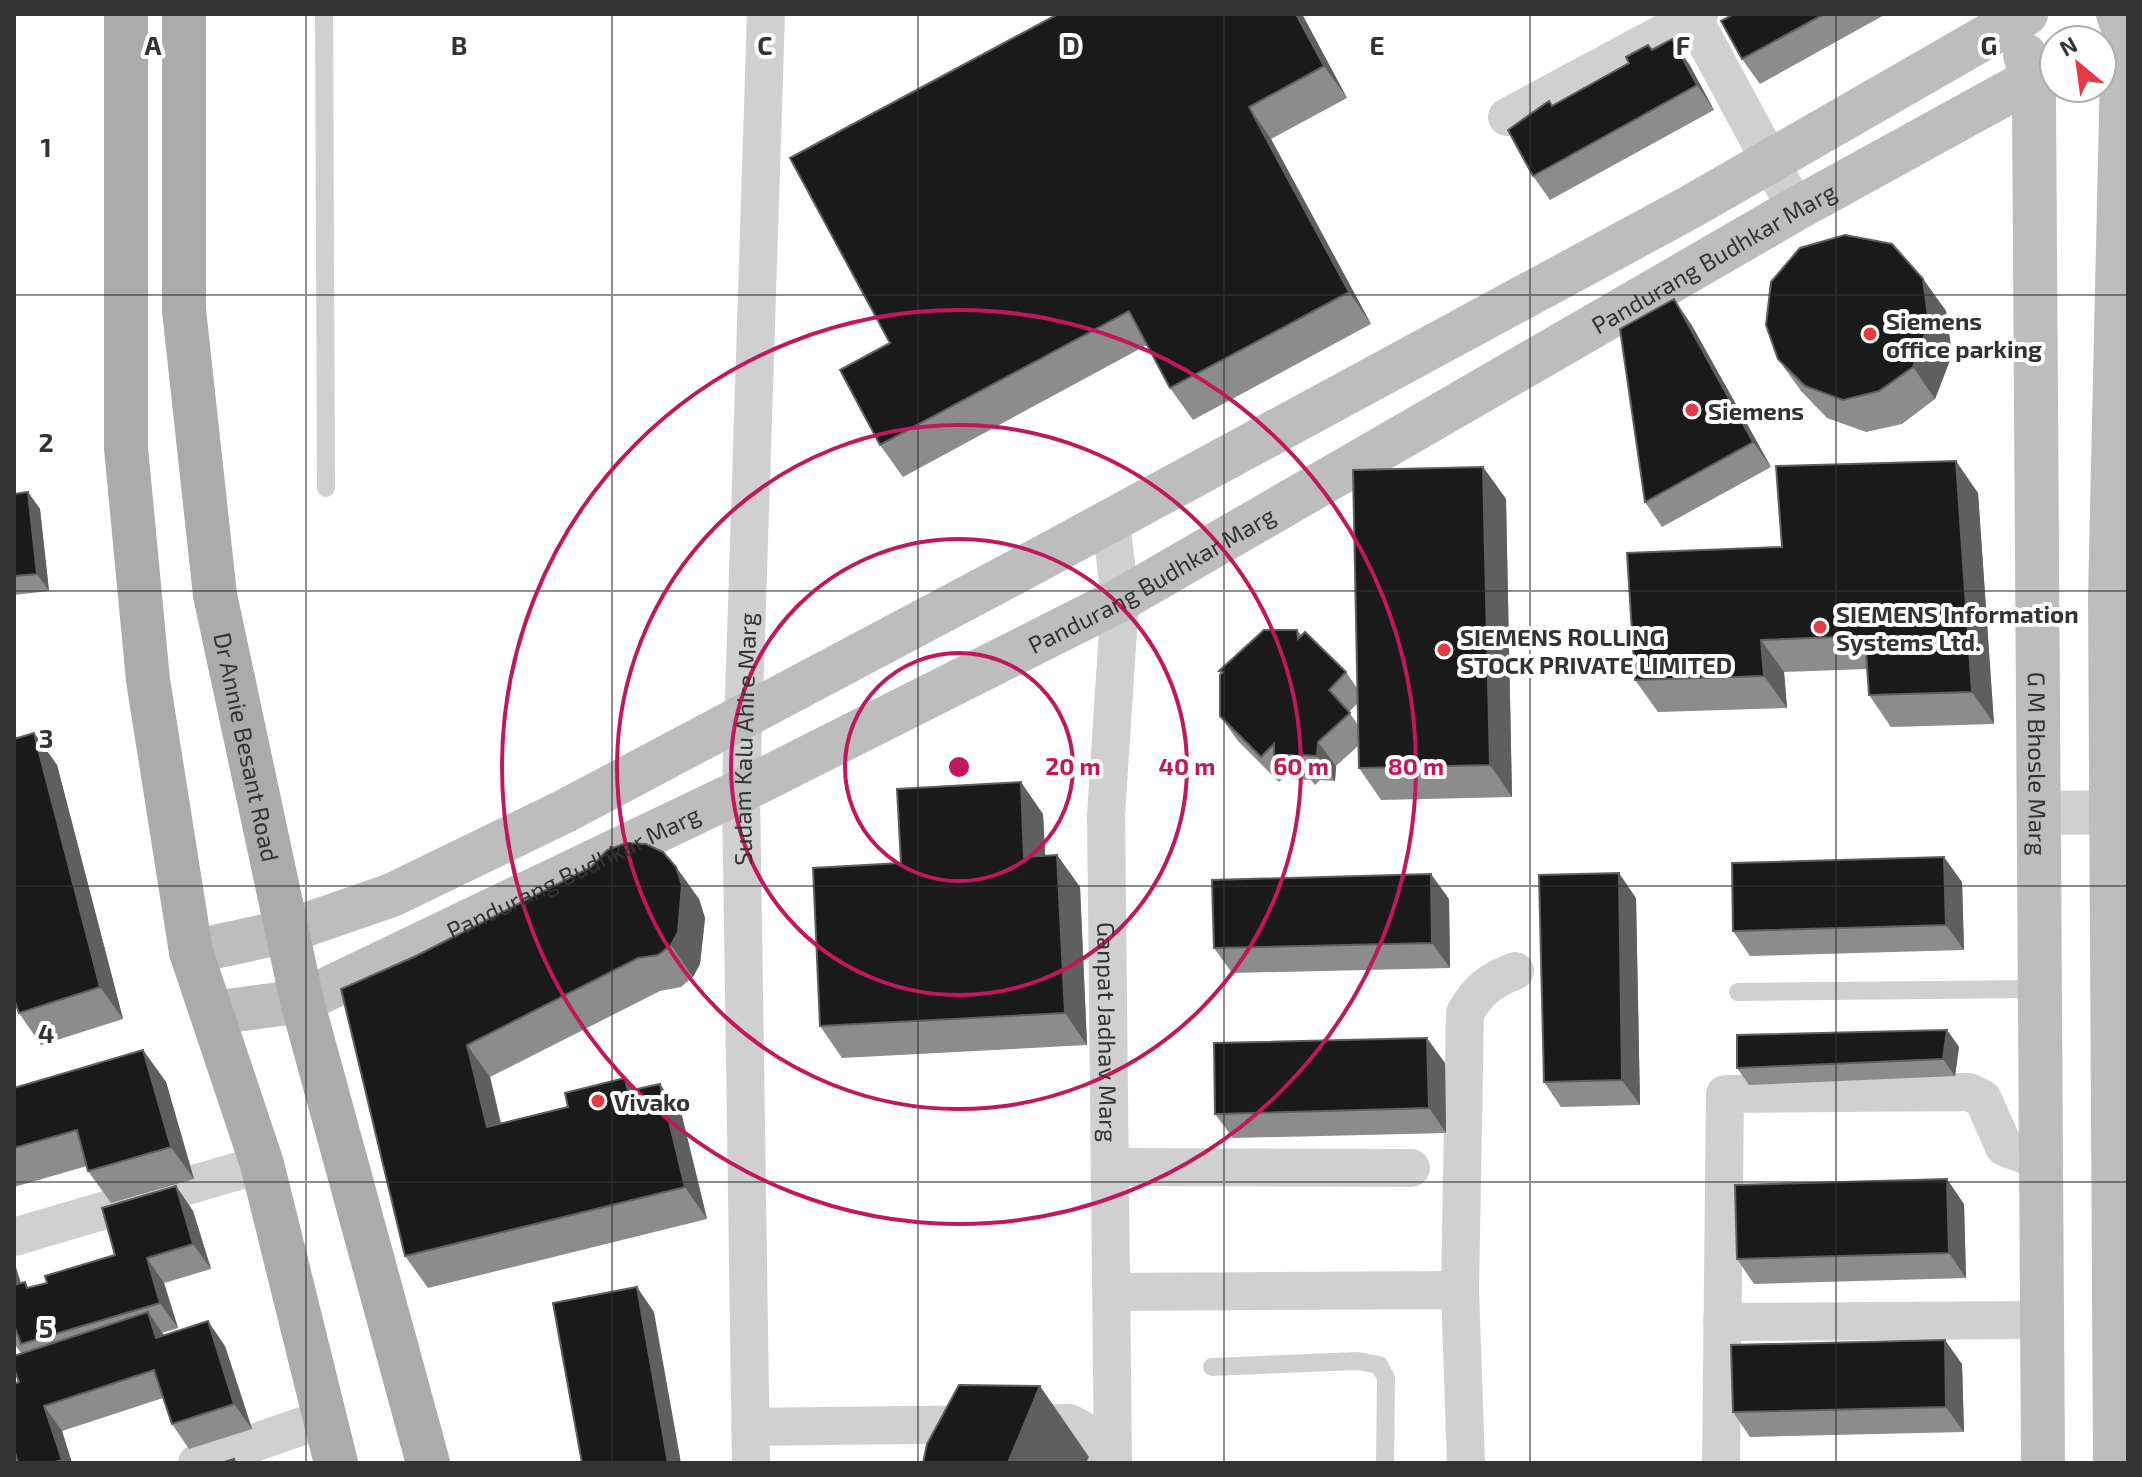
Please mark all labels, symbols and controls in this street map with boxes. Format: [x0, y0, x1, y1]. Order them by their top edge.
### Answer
north arrow [2038, 24, 2118, 104]
text: A [145, 29, 162, 60]
text: B [451, 29, 467, 60]
text: C [757, 29, 773, 60]
text: D [1062, 29, 1080, 60]
text: E [1369, 29, 1385, 60]
text: F [1676, 29, 1690, 60]
text: G [1981, 29, 1997, 60]
text: N [2055, 30, 2081, 61]
text: 1 [40, 131, 52, 162]
street label: Pandurang Budhkar Marg [1586, 176, 1841, 339]
place label: Siemens office parking [1886, 306, 2042, 363]
marker: Siemens office parking [1861, 325, 1879, 343]
place label: Siemens [1708, 396, 1804, 425]
marker: Siemens [1683, 401, 1701, 419]
text: 2 [38, 426, 54, 457]
street label: Pandurang Budhkar Marg [1023, 499, 1280, 659]
place label: SIEMENS Information Systems Ltd. [1836, 599, 2079, 656]
street label: Sudam Kalu Ahire Marg [726, 612, 761, 866]
marker: SIEMENS Information Systems Ltd. [1811, 618, 1829, 636]
place label: SIEMENS ROLLING STOCK PRIVATE LIMITED [1460, 622, 1732, 679]
street label: Dr Annie Besant Road [209, 630, 286, 864]
marker: SIEMENS ROLLING STOCK PRIVATE LIMITED [1435, 641, 1453, 659]
street label: G M Bhosle Marg [2023, 672, 2053, 856]
text: 3 [39, 722, 53, 753]
text: 20 m [1045, 751, 1101, 780]
text: 40 m [1159, 751, 1215, 780]
text: 60 m [1273, 751, 1329, 780]
text: 80 m [1388, 751, 1444, 780]
centre of rings [945, 753, 973, 781]
street label: Pandurang Budhkar Marg [441, 798, 704, 944]
street label: Ganpat Jadhav Marg [1093, 922, 1124, 1142]
text: 4 [38, 1017, 54, 1048]
place label: Vivako [614, 1087, 690, 1116]
marker: Vivako [589, 1092, 607, 1110]
text: 5 [39, 1312, 53, 1343]

